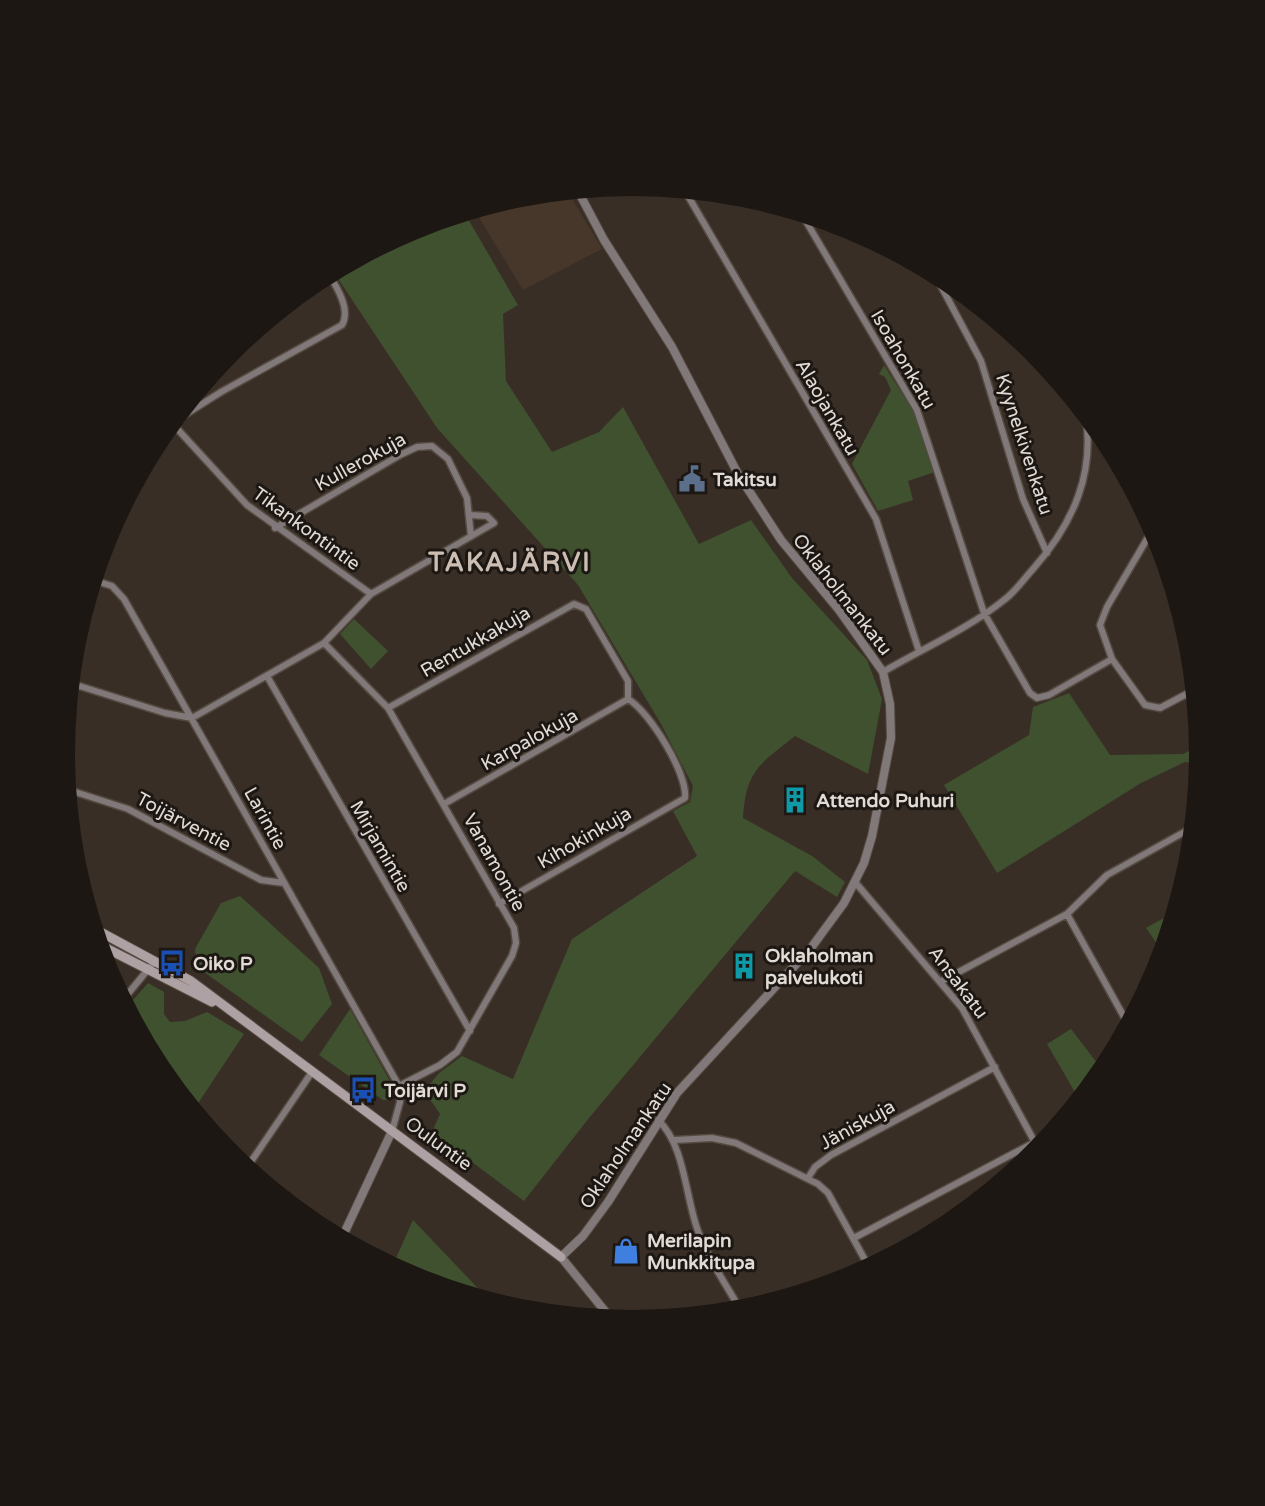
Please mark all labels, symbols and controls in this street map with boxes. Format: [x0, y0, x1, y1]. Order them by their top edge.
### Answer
street label: Isoahonkatu [866, 306, 940, 413]
street label: Alaojankatu [791, 355, 864, 460]
street label: Kyynelkivenkatu [991, 371, 1057, 518]
street label: Kullerokuja [311, 428, 410, 496]
public building icon: Takitsu [677, 464, 707, 494]
place label: Takitsu [712, 469, 777, 491]
street label: Tikankontintie [248, 482, 365, 575]
street label: Oklaholmankatu [788, 530, 896, 660]
district label: TAKAJÄRVI [427, 547, 592, 578]
street label: Rentukkakuja [417, 602, 534, 682]
street label: Karpalokuja [477, 704, 582, 775]
street label: Larintie [239, 784, 291, 853]
building icon: Attendo Puhuri [780, 785, 810, 815]
street label: Toijärventie [132, 788, 235, 856]
place label: Attendo Puhuri [816, 790, 954, 812]
street label: Mirjamintie [345, 797, 415, 896]
street label: Kihokinkuja [534, 802, 635, 874]
street label: Vanamontie [458, 810, 530, 915]
street label: Ansakatu [924, 942, 993, 1023]
place label: Oklaholman palvelukoti [765, 945, 874, 990]
bus stop icon: Oiko P [157, 948, 187, 978]
building icon: Oklaholman palvelukoti [729, 951, 759, 981]
place label: Oiko P [193, 953, 253, 975]
bus stop icon: Toijärvi P [348, 1075, 378, 1105]
street label: Oklaholmankatu [575, 1078, 676, 1213]
place label: Toijärvi P [383, 1080, 466, 1103]
street label: Jäniskuja [816, 1095, 899, 1154]
street label: Ouluntie [401, 1112, 476, 1175]
place label: Merilapin Munkkitupa [647, 1230, 755, 1275]
shop icon: Merilapin Munkkitupa [611, 1236, 641, 1266]

